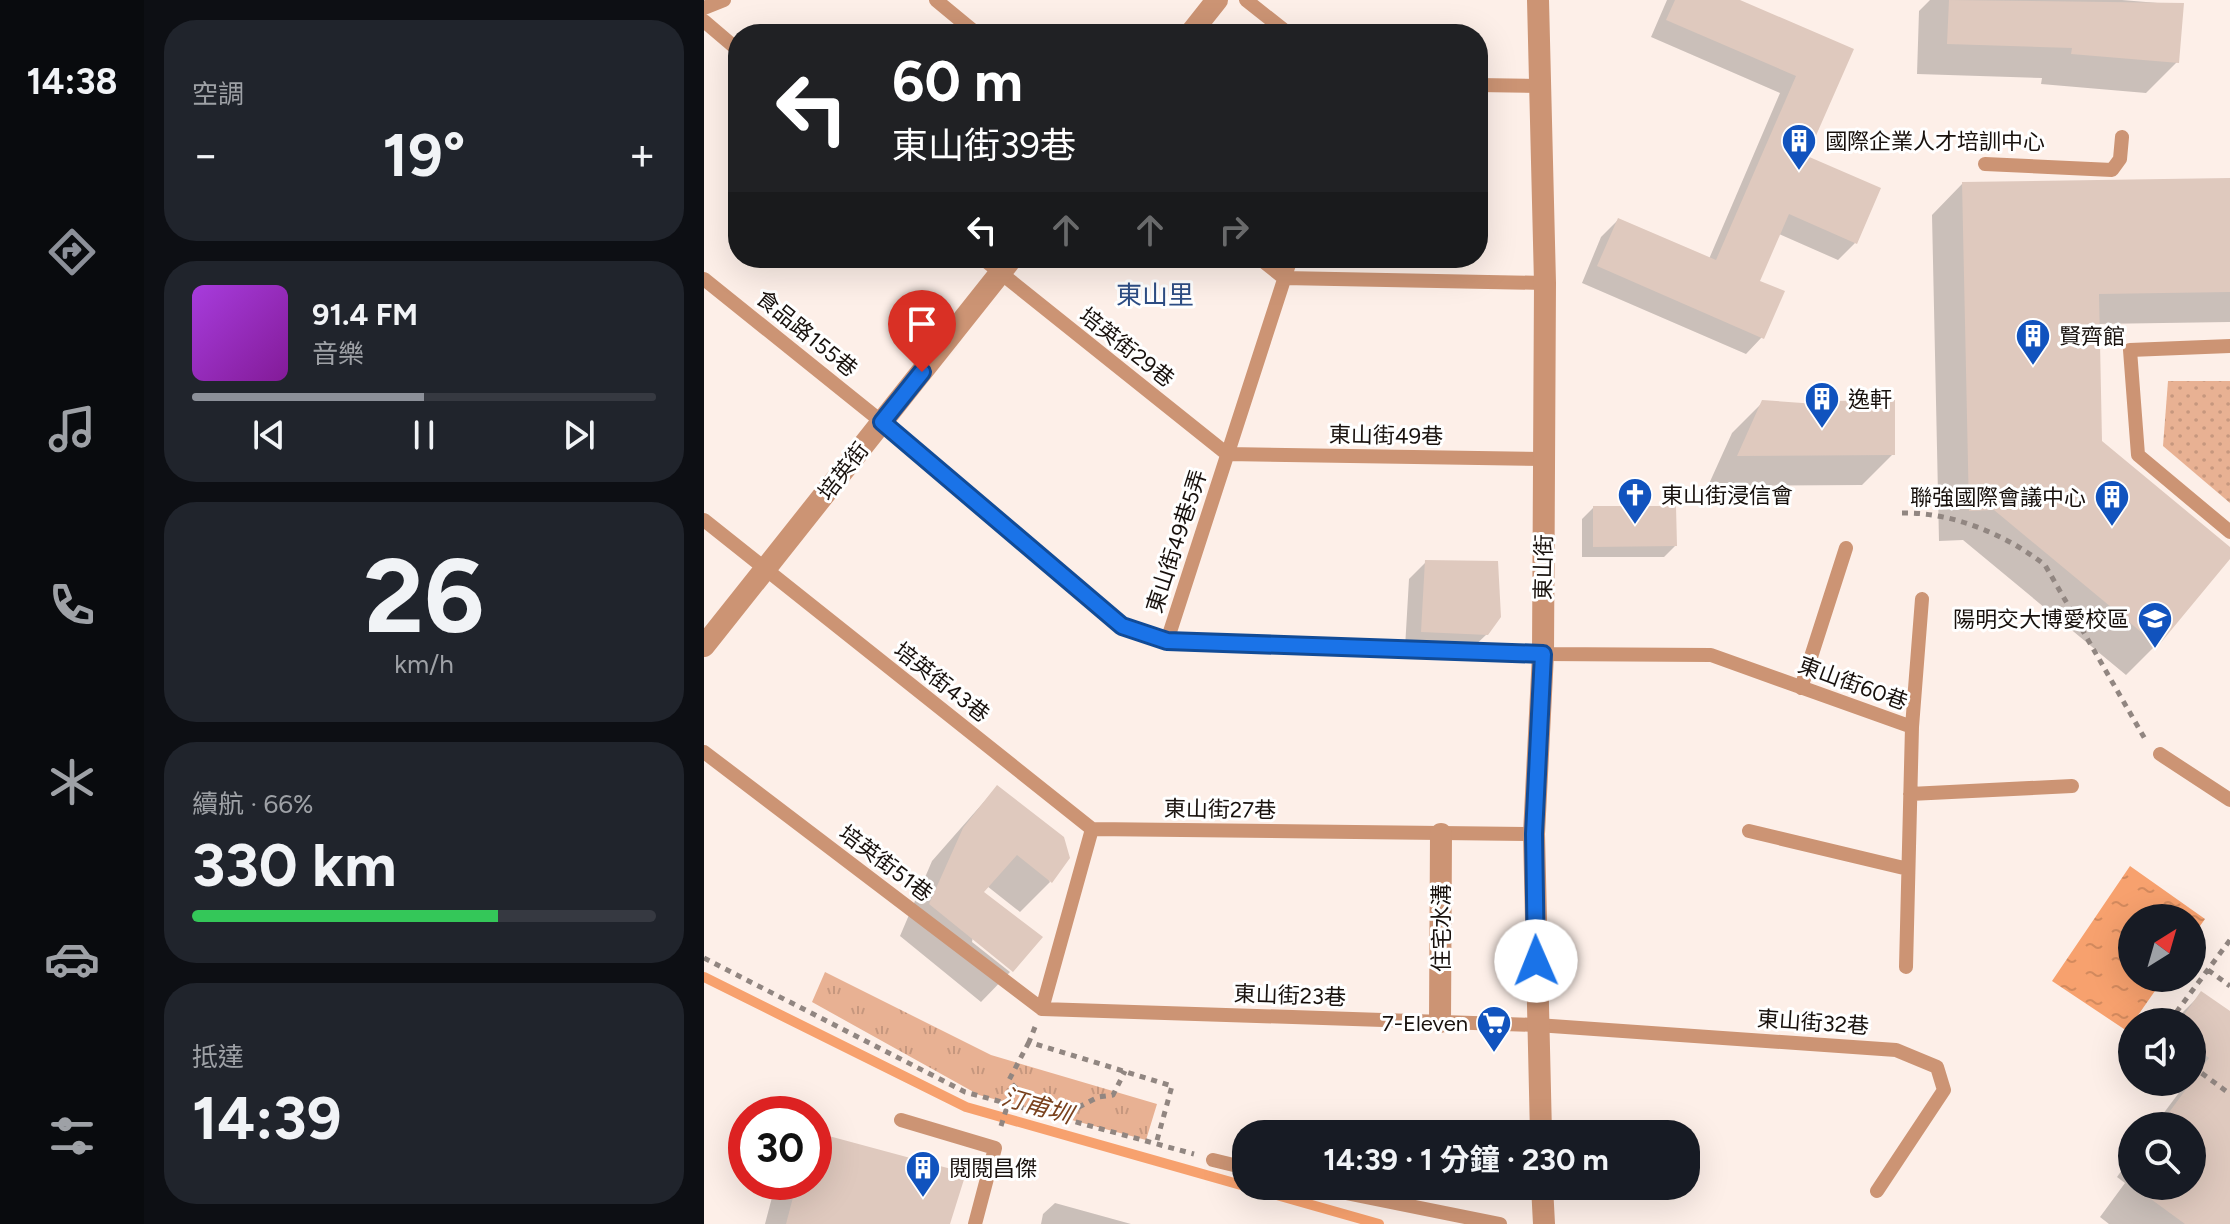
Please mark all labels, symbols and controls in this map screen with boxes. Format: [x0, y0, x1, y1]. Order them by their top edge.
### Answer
text: 60 m [892, 48, 1023, 115]
icon: left [760, 56, 864, 160]
text: 14:38 [27, 60, 117, 103]
text: 空調 [192, 78, 244, 110]
text: 19° [383, 119, 465, 191]
building icon: 國際企業人才培訓中心 [1780, 122, 1818, 172]
text: 東山街39巷 [892, 124, 1076, 167]
text: − [192, 128, 219, 181]
text: + [629, 128, 656, 181]
place label: 國際企業人才培訓中心 [1825, 128, 2045, 155]
icon: left [960, 208, 1004, 252]
icon: ahead [1044, 208, 1088, 252]
icon: ahead [1128, 208, 1172, 252]
icon: right [1212, 208, 1256, 252]
icon: directions [44, 224, 100, 280]
district label: 東山里 [1116, 279, 1194, 311]
street label: 食品路155巷 [751, 284, 863, 382]
pin [888, 290, 956, 372]
text: 91.4 FM [312, 296, 418, 333]
icon: arrive [900, 302, 944, 346]
street label: 培英街29巷 [1074, 302, 1179, 393]
building icon: 賢齊館 [2014, 317, 2052, 367]
place label: 賢齊館 [2059, 323, 2125, 350]
text: 音樂 [312, 338, 364, 370]
building icon: 逸軒 [1803, 380, 1841, 430]
place label: 逸軒 [1848, 386, 1892, 413]
icon: music [44, 401, 100, 457]
icon: previous [247, 413, 291, 457]
icon: pause [402, 413, 446, 457]
icon: next [557, 413, 601, 457]
street label: 東山街49巷 [1329, 421, 1443, 450]
street label: 培英街 [812, 437, 874, 506]
street label: 東山街49巷5弄 [1141, 466, 1212, 616]
church icon: 東山街浸信會 [1616, 476, 1654, 526]
building icon: 聯強國際會議中心 [2093, 478, 2131, 528]
place label: 東山街浸信會 [1661, 482, 1793, 509]
place label: 聯強國際會議中心 [1910, 484, 2086, 511]
text: 26 [364, 533, 484, 658]
street label: 東山街 [1529, 534, 1558, 600]
icon: phone [44, 577, 100, 633]
school or university icon: 陽明交大博愛校區 [2136, 600, 2174, 650]
place label: 陽明交大博愛校區 [1953, 606, 2129, 633]
street label: 培英街43巷 [889, 637, 995, 728]
text: km/h [394, 648, 454, 680]
street label: 東山街60巷 [1794, 651, 1911, 716]
icon: climate [44, 754, 100, 810]
text: 續航 · 66% [192, 788, 313, 820]
street label: 東山街27巷 [1164, 795, 1276, 824]
street label: 培英街51巷 [834, 820, 938, 907]
text: 330 km [192, 829, 396, 901]
street label: 住宅水溝 [1428, 884, 1455, 972]
north arrow [2118, 904, 2206, 992]
map controls [2118, 904, 2206, 1200]
position arrow [1494, 919, 1578, 1003]
icon: car [44, 931, 100, 987]
street label: 東山街23巷 [1233, 980, 1347, 1011]
supermarket icon: 7-Eleven [1475, 1004, 1513, 1054]
street label: 東山街32巷 [1756, 1005, 1870, 1040]
button: sound [2118, 1008, 2206, 1096]
place label: 7-Eleven [1382, 1010, 1468, 1037]
text: 抵達 [192, 1041, 244, 1073]
text: 14:39 [192, 1082, 342, 1154]
water label: 汀甫圳 [999, 1082, 1079, 1130]
speed limit sign: 30 [728, 1096, 832, 1200]
icon: filters [44, 1108, 100, 1164]
button: search [2118, 1112, 2206, 1200]
text: 14:39 · 1 分鐘 · 230 m [1323, 1141, 1609, 1178]
building icon: 閱閱昌傑 [904, 1149, 942, 1199]
place label: 閱閱昌傑 [949, 1155, 1037, 1182]

